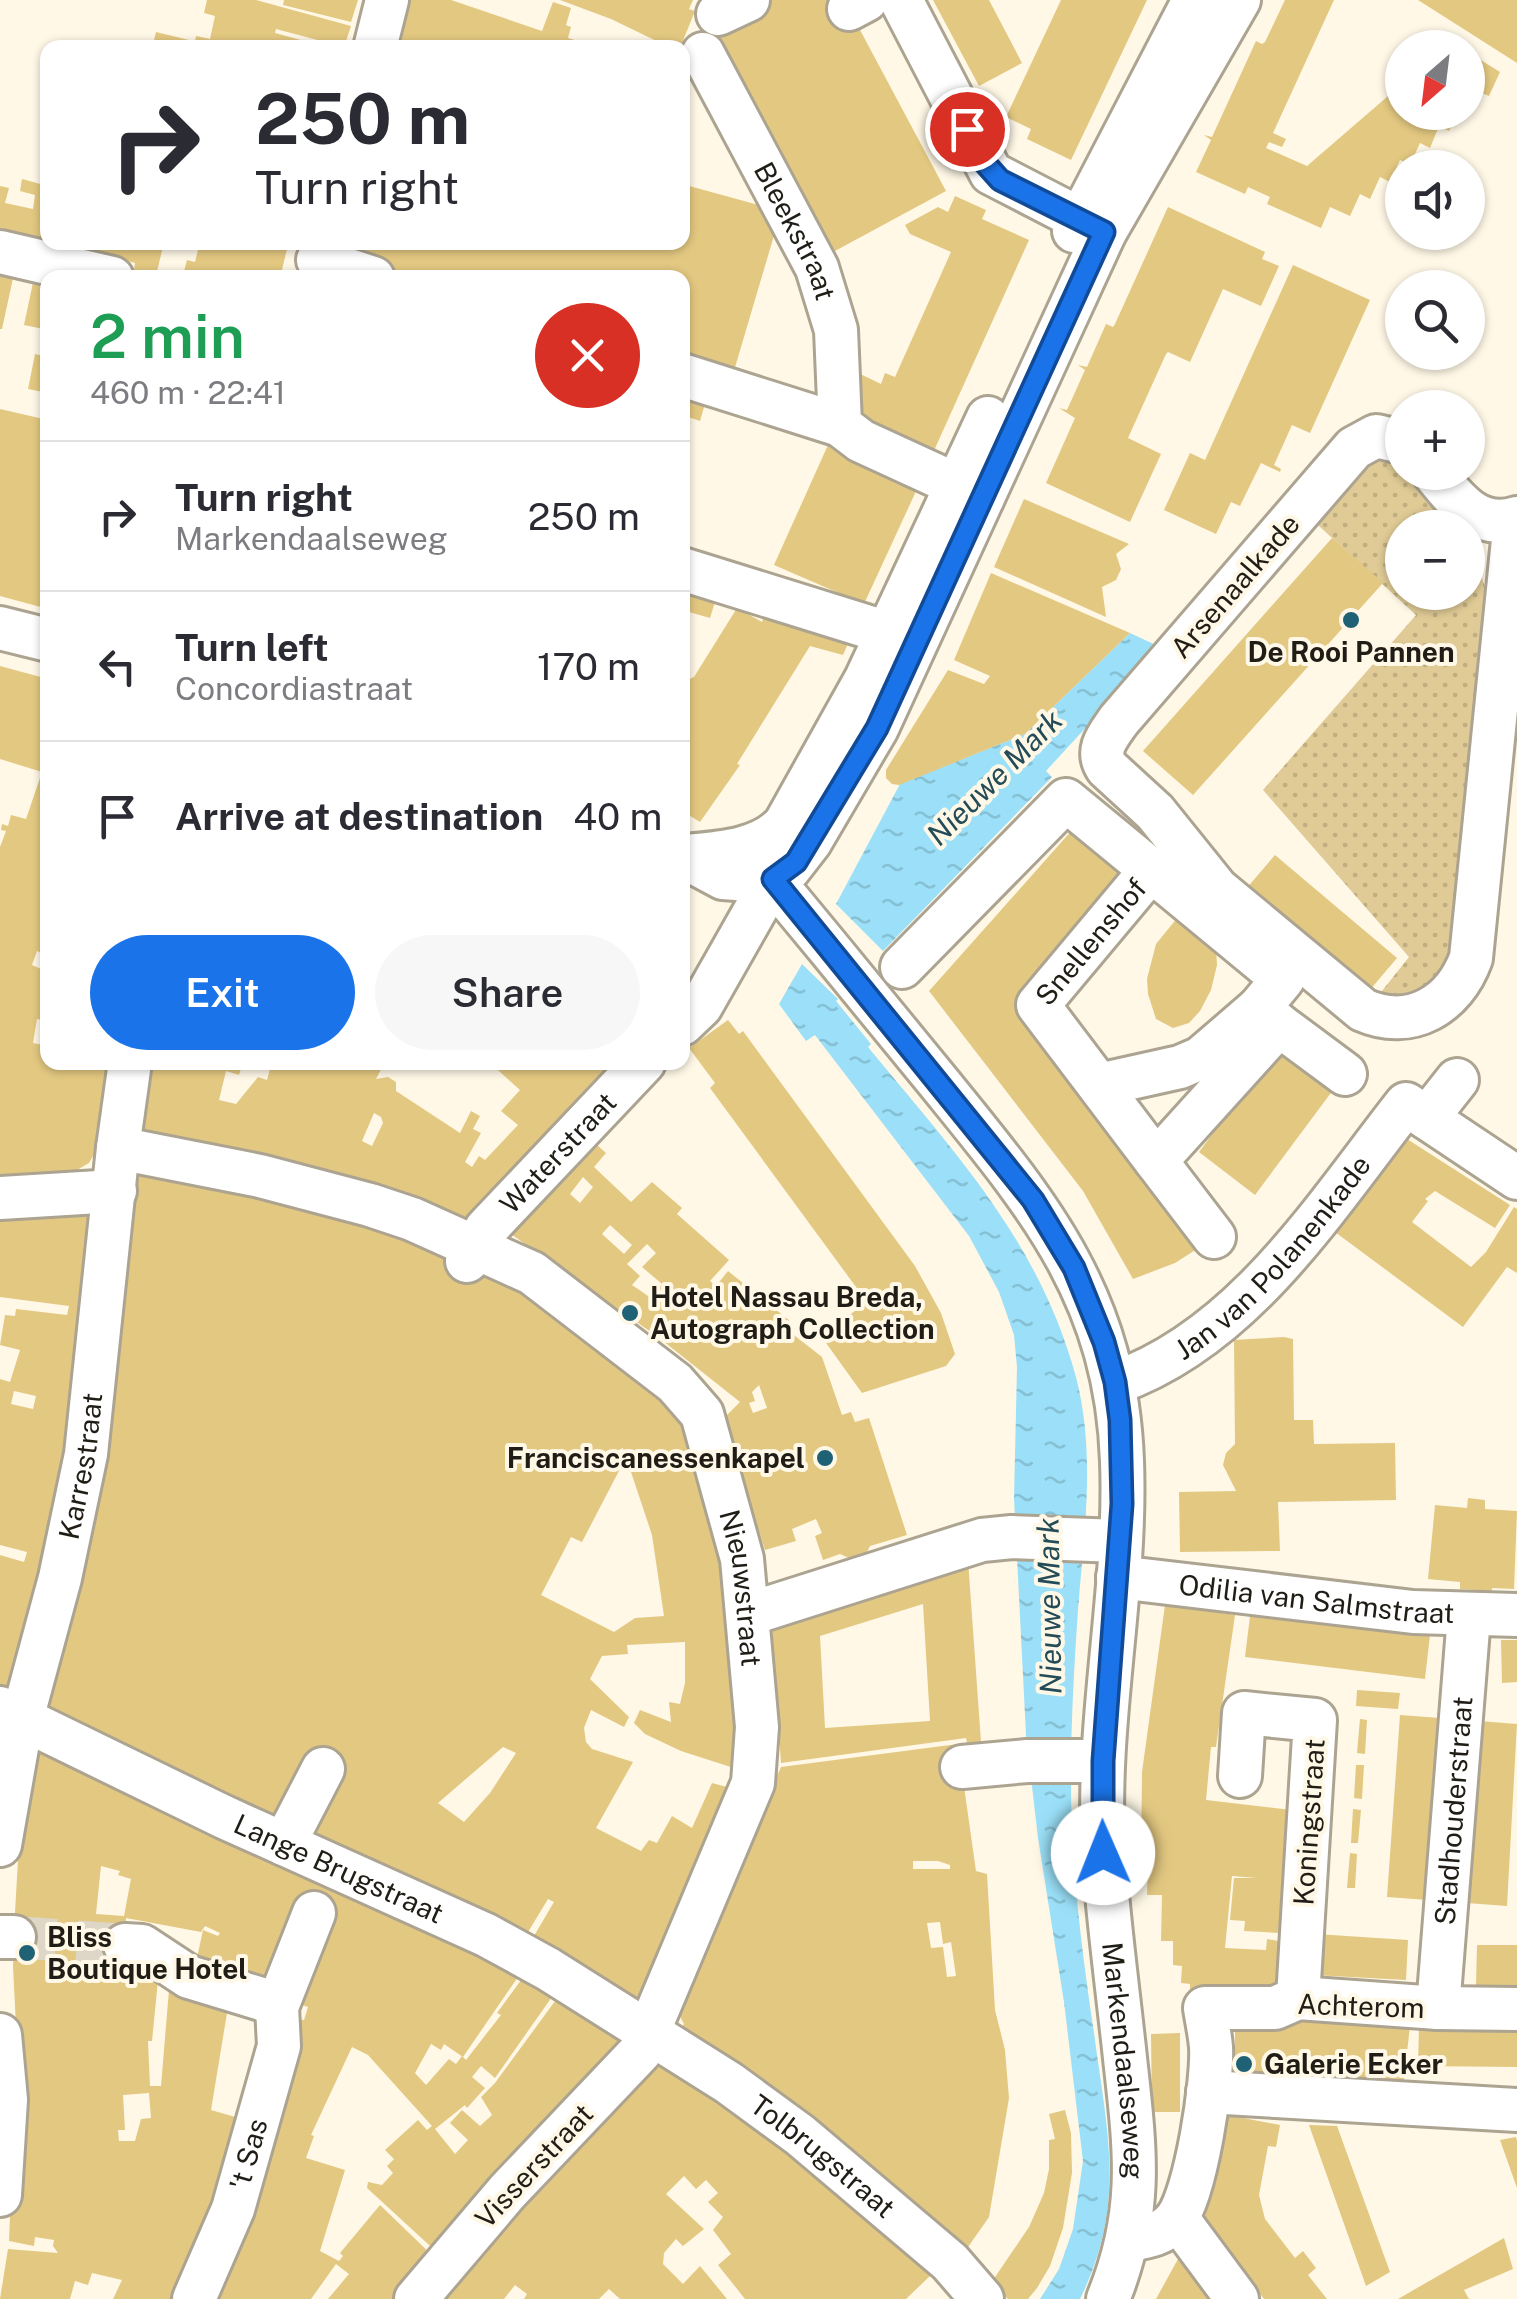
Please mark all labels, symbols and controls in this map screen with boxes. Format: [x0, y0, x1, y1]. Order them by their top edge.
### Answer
north arrow [1385, 30, 1485, 130]
map controls [1385, 30, 1485, 610]
text: 250 m [255, 77, 470, 160]
icon: right [90, 80, 220, 210]
pin [925, 87, 1010, 172]
icon: arrive [940, 102, 995, 157]
button: sound [1385, 150, 1485, 250]
street label: Bleekstraat [748, 156, 843, 304]
text: Turn right [255, 161, 459, 214]
button: search [1385, 270, 1485, 370]
text: 2 min [90, 301, 245, 372]
button: close [535, 303, 640, 408]
text: 460 m · 22:41 [90, 374, 286, 411]
button: + [1385, 390, 1485, 490]
text: Turn right [175, 475, 353, 520]
icon: right [90, 489, 145, 544]
text: 250 m [528, 494, 640, 539]
street label: Arsenaalkade [1163, 507, 1306, 664]
button: − [1385, 510, 1485, 610]
text: Markendaalseweg [175, 520, 448, 557]
marker: De Rooi Pannen [1340, 609, 1362, 631]
text: Turn left [175, 625, 329, 670]
place label: De Rooi Pannen [1247, 635, 1455, 668]
icon: left [90, 639, 145, 694]
text: 170 m [537, 644, 640, 689]
text: Concordiastraat [175, 670, 413, 707]
water label: Nieuwe Mark [919, 702, 1070, 853]
icon: arrive [90, 789, 145, 844]
text: Arrive at destination [175, 794, 543, 839]
text: 40 m [573, 794, 662, 839]
street label: Snellenshof [1028, 871, 1153, 1012]
button: Exit [90, 935, 355, 1050]
button: Share [375, 935, 640, 1050]
street label: Waterstraat [493, 1085, 623, 1220]
street label: Jan van Polanenkade [1169, 1149, 1377, 1366]
place label: Hotel Nassau Breda, Autograph Collection [650, 1280, 935, 1345]
marker: Hotel Nassau Breda, Autograph Collection [619, 1302, 641, 1324]
street label: Karrestraat [52, 1391, 108, 1542]
place label: Franciscanessenkapel [507, 1441, 805, 1474]
marker: Franciscanessenkapel [814, 1447, 836, 1469]
street label: Nieuwstraat [713, 1506, 769, 1668]
water label: Nieuwe Mark [1029, 1517, 1069, 1695]
street label: Odilia van Salmstraat [1177, 1567, 1455, 1629]
street label: Stadhouderstraat [1428, 1695, 1479, 1926]
street label: Koningstraat [1286, 1738, 1331, 1906]
position arrow [1051, 1801, 1155, 1905]
street label: Lange Brugstraat [229, 1807, 449, 1930]
place label: Bliss Boutique Hotel [47, 1920, 248, 1985]
street label: Markendaalseweg [1096, 1940, 1151, 2180]
marker: Bliss Boutique Hotel [16, 1942, 38, 1964]
street label: Achterom [1297, 1987, 1425, 2024]
place label: Galerie Ecker [1264, 2047, 1443, 2080]
marker: Galerie Ecker [1233, 2053, 1255, 2075]
street label: Tolbrugstraat [744, 2088, 902, 2224]
street label: Visserstraat [468, 2097, 599, 2234]
street label: 't Sas [222, 2115, 274, 2193]

